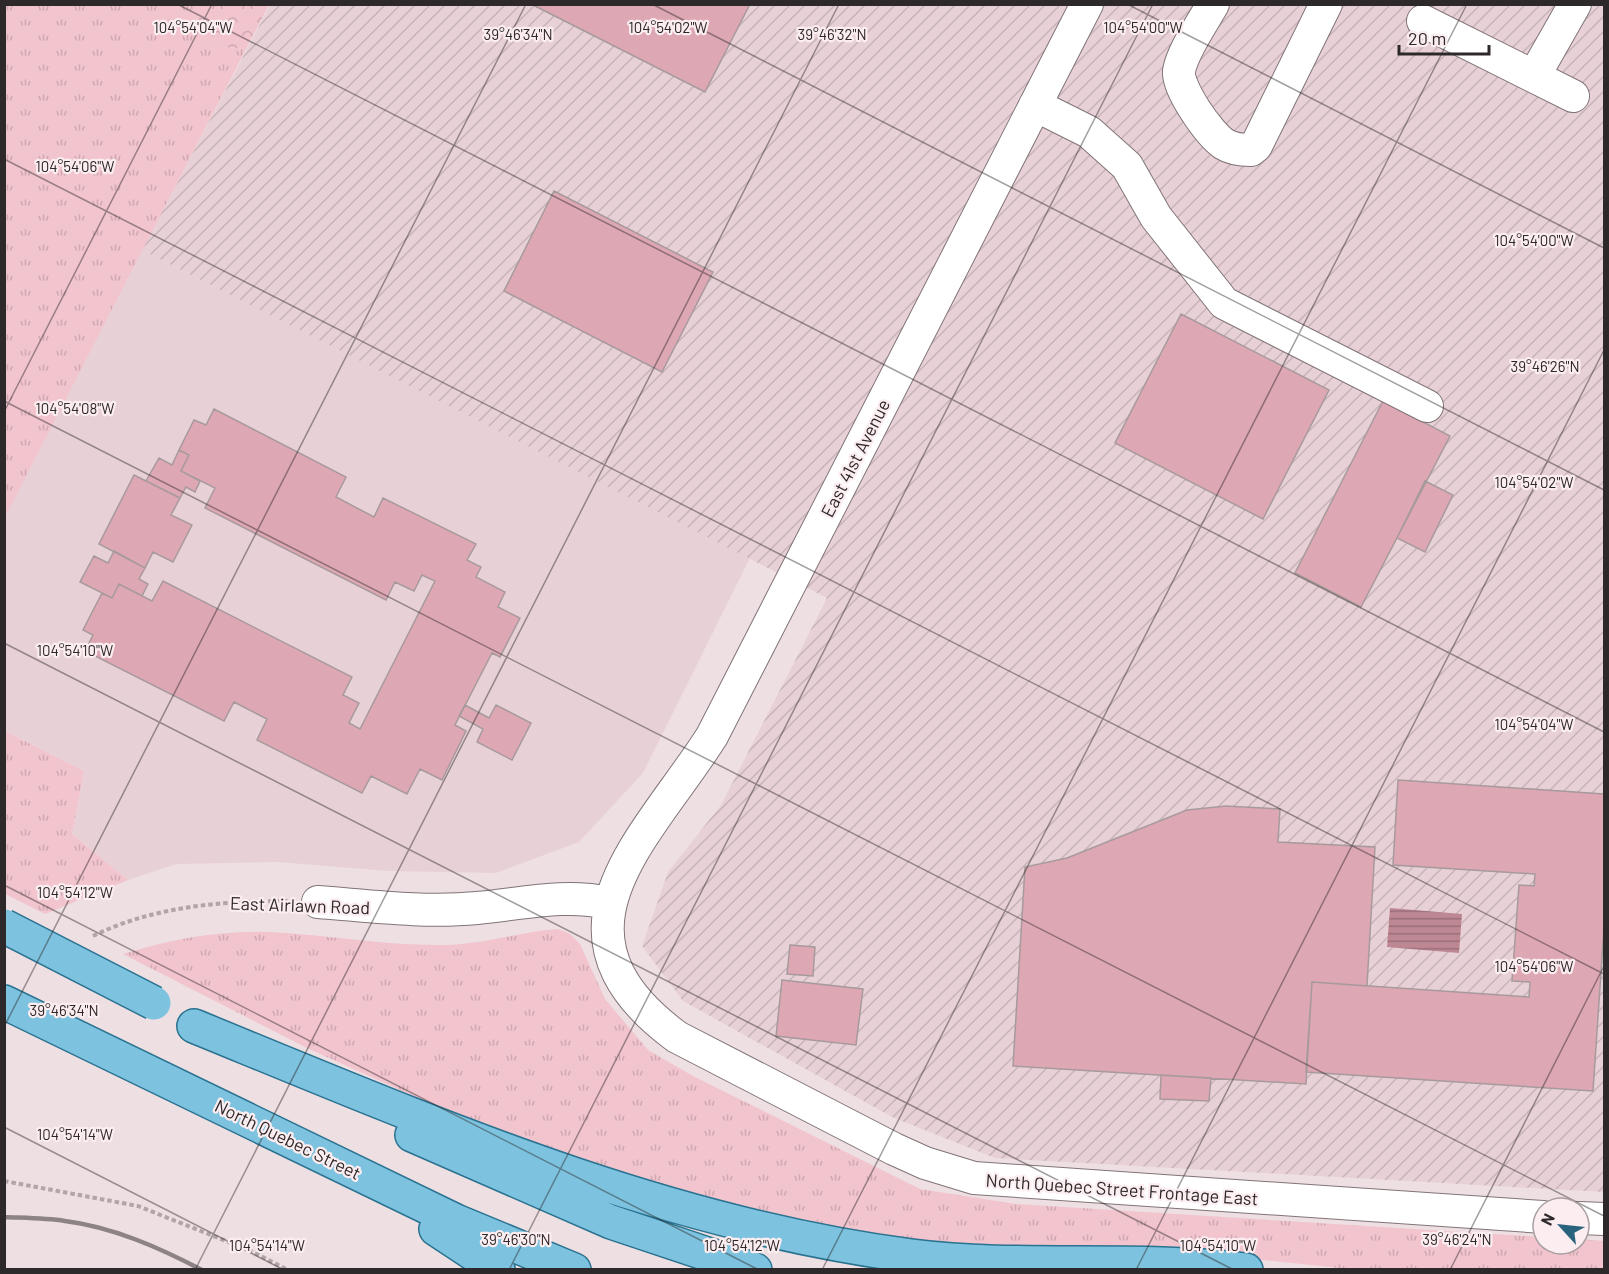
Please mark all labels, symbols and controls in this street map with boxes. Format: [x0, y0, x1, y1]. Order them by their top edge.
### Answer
text: 104°54'04"W [153, 18, 233, 36]
text: 104°54'02"W [628, 18, 708, 36]
text: 104°54'00"W [1103, 18, 1183, 36]
scale bar [1399, 18, 1489, 56]
text: 39°46'34"N [483, 25, 553, 43]
text: 39°46'32"N [797, 25, 867, 43]
text: 20 m [1408, 27, 1446, 49]
text: 104°54'06"W [36, 157, 114, 175]
text: 104°54'00"W [1494, 231, 1574, 249]
text: 39°46'26"N [1510, 357, 1580, 375]
street label: East 41st Avenue [816, 395, 894, 521]
text: 104°54'08"W [36, 399, 114, 417]
text: 104°54'02"W [1494, 473, 1574, 491]
text: 104°54'10"W [37, 641, 113, 659]
text: 104°54'04"W [1494, 715, 1574, 733]
text: 104°54'12"W [37, 883, 113, 901]
street label: East Airlawn Road [230, 892, 370, 918]
text: 104°54'06"W [1495, 957, 1573, 975]
text: 39°46'34"N [29, 1001, 99, 1019]
street label: North Quebec Street [211, 1094, 365, 1184]
text: 104°54'14"W [37, 1125, 113, 1143]
street label: North Quebec Street Frontage East [985, 1169, 1259, 1209]
north arrow [1531, 1196, 1591, 1256]
text: N [1536, 1210, 1558, 1228]
text: 39°46'30"N [481, 1230, 551, 1248]
text: 39°46'24"N [1422, 1230, 1492, 1248]
text: 104°54'14"W [229, 1236, 305, 1254]
text: 104°54'12"W [704, 1236, 780, 1254]
text: 104°54'10"W [1180, 1236, 1256, 1254]

